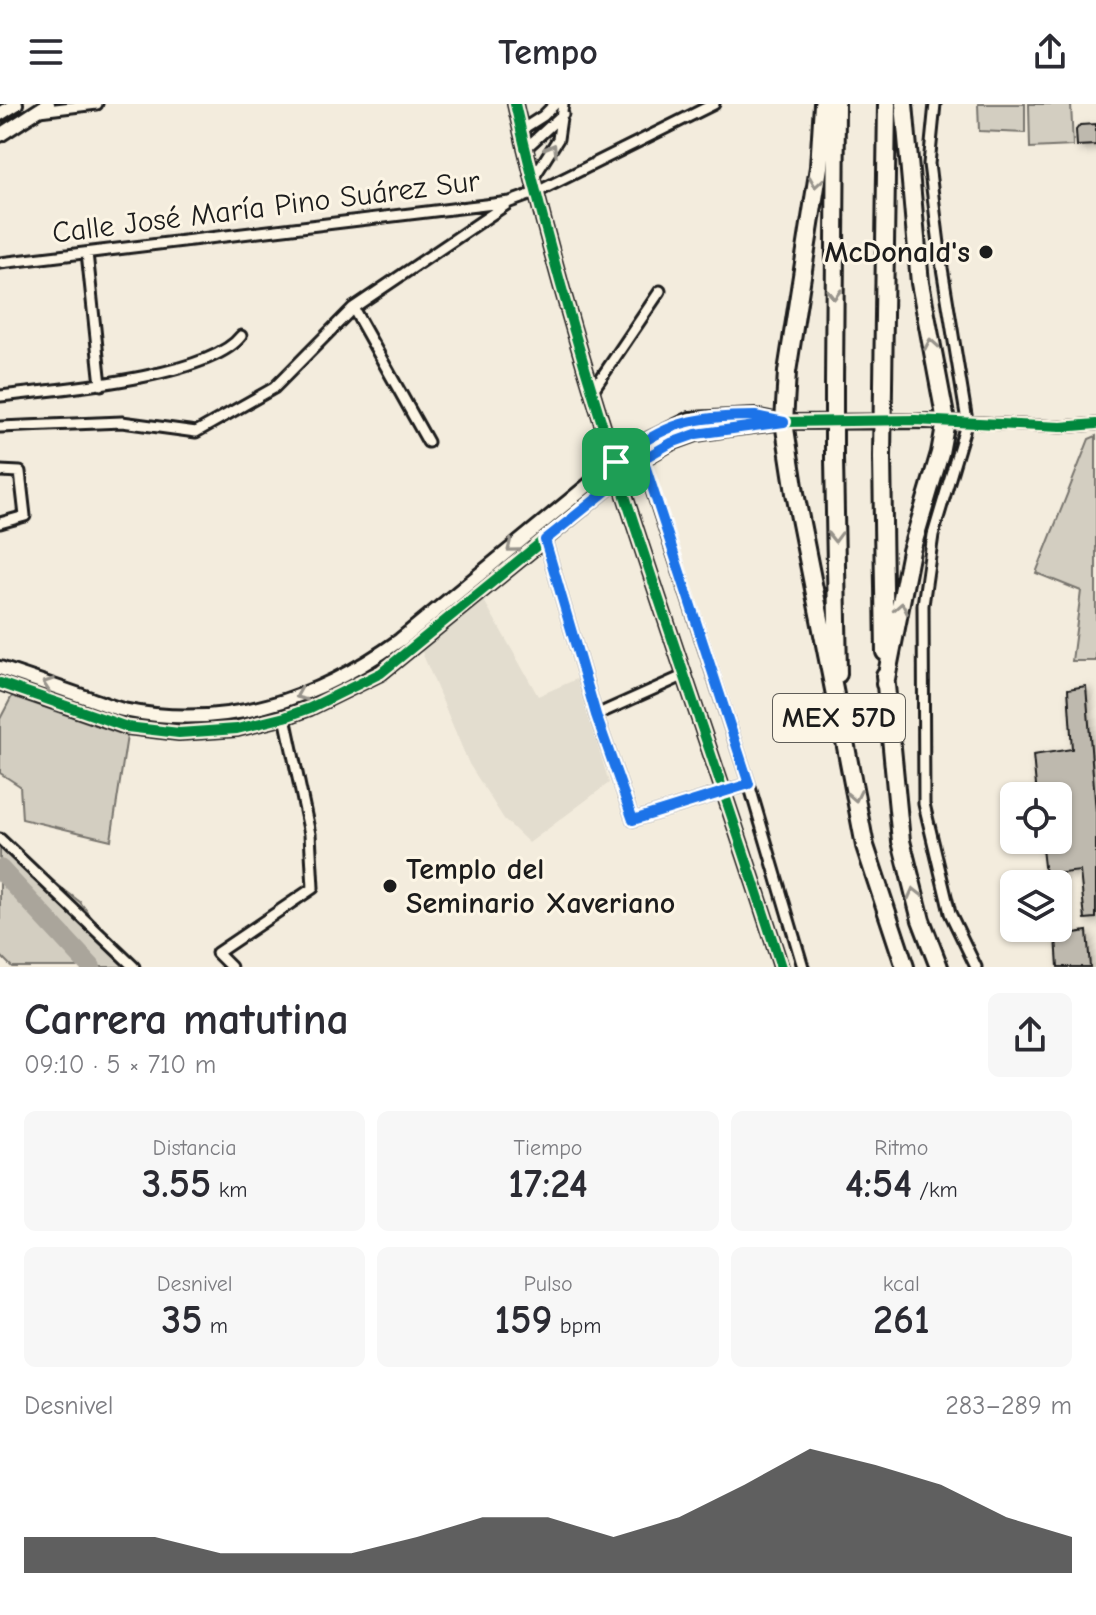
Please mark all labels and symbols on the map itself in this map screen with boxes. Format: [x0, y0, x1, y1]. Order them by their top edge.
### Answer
one-way arrow [542, 143, 558, 158]
street label: Calle José María Pino Suárez Sur [50, 163, 482, 251]
one-way arrow [809, 175, 826, 189]
place label: McDonald's [824, 235, 970, 270]
marker: McDonald's [977, 243, 995, 261]
one-way arrow [825, 288, 843, 301]
one-way arrow [923, 337, 940, 351]
pin [582, 428, 650, 496]
one-way arrow [827, 531, 844, 544]
one-way arrow [507, 537, 522, 552]
one-way arrow [892, 601, 909, 614]
one-way arrow [42, 678, 56, 694]
one-way arrow [295, 686, 309, 702]
road number: MEX 57D [773, 694, 905, 742]
one-way arrow [845, 789, 862, 802]
place label: Templo del Seminario Xaveriano [406, 852, 675, 921]
marker: Templo del Seminario Xaveriano [381, 877, 399, 895]
one-way arrow [907, 887, 924, 901]

